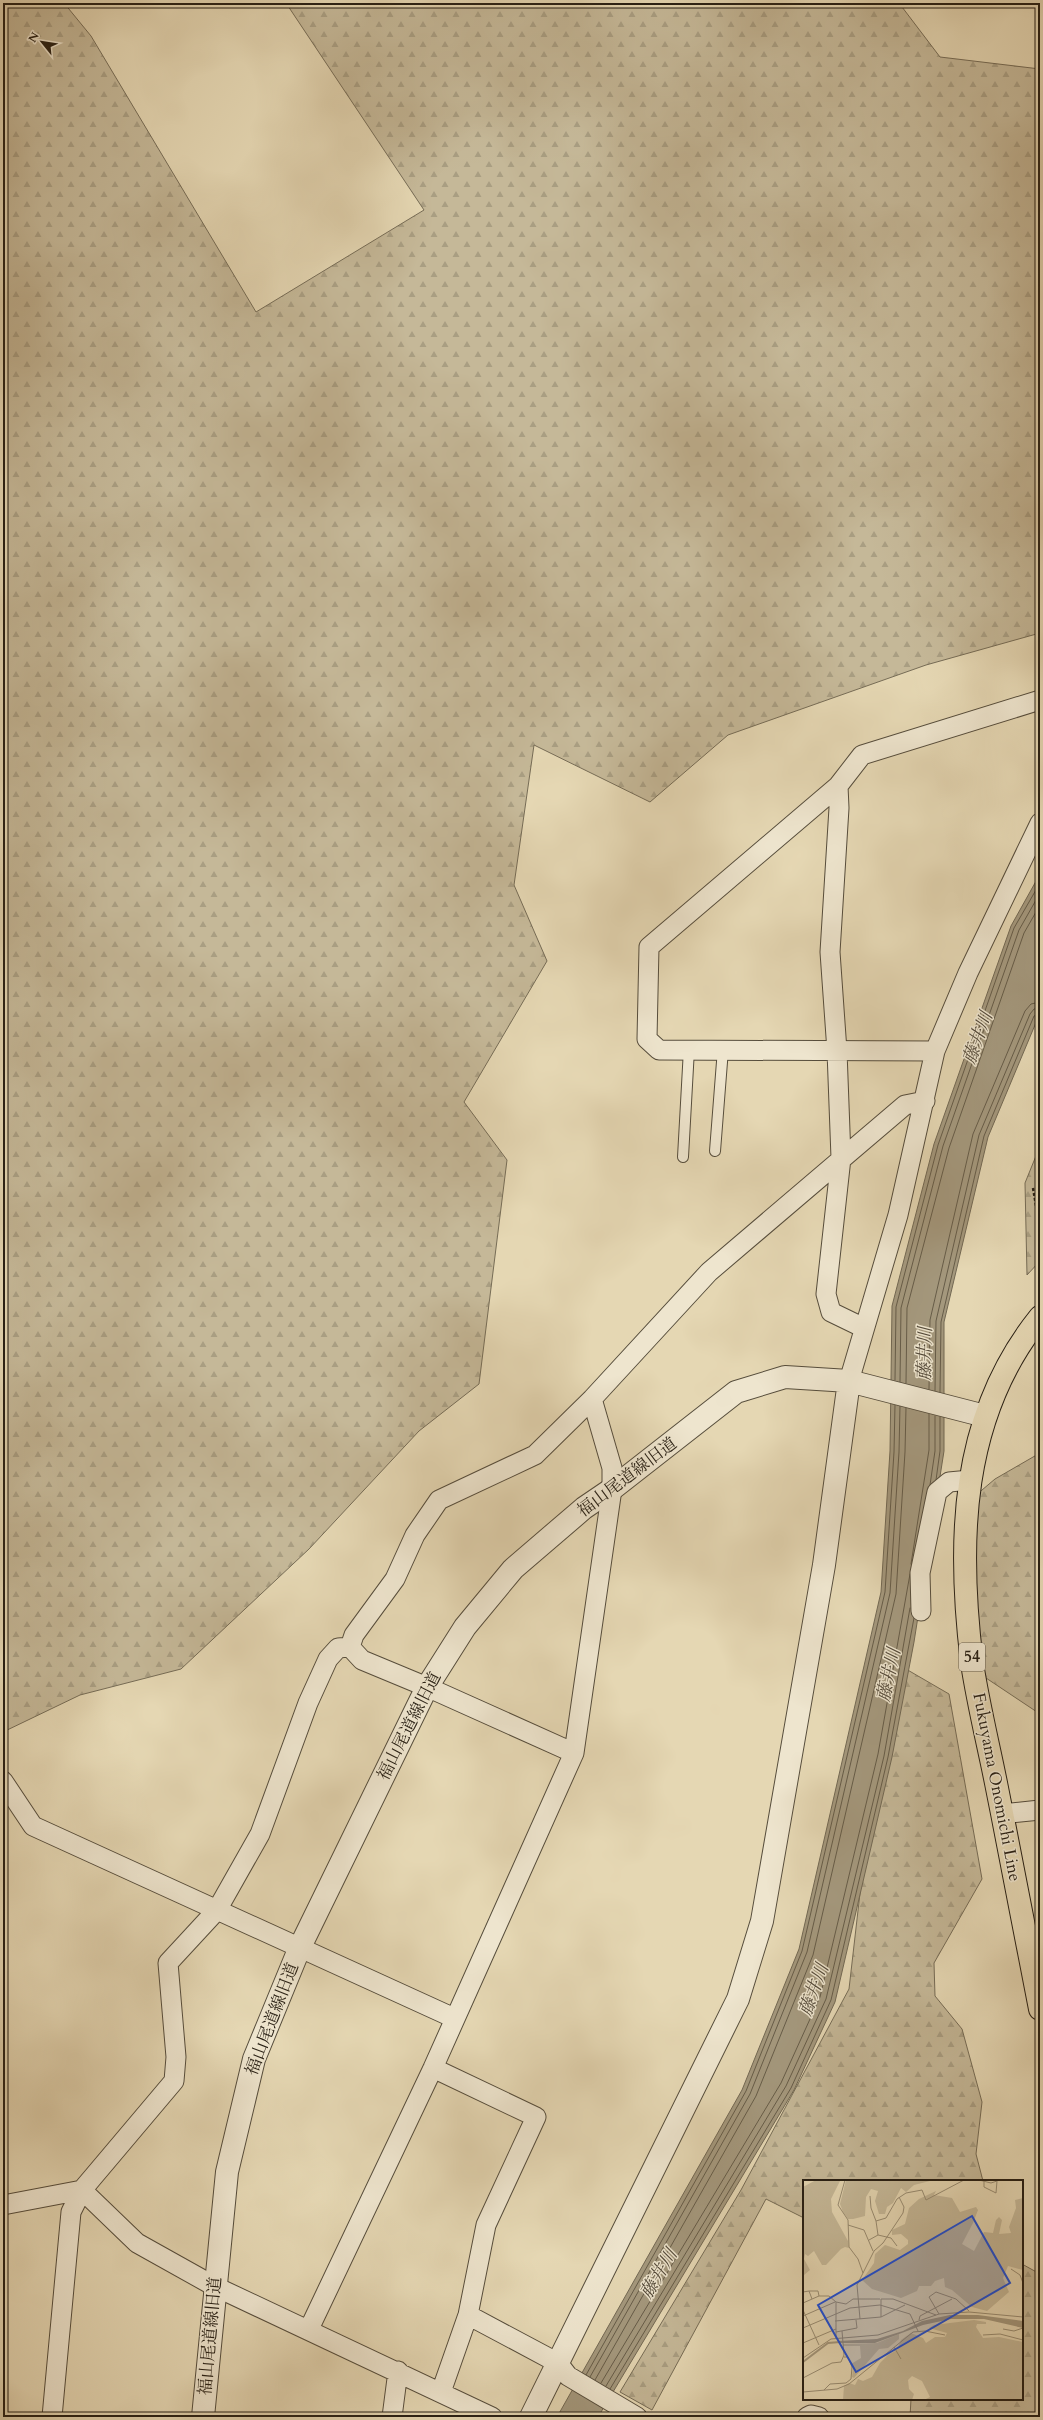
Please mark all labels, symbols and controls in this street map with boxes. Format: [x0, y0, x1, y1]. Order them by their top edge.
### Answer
north arrow [22, 22, 62, 62]
text: N [25, 29, 43, 45]
water label: 藤井川 [957, 1006, 1000, 1068]
water label: 藤井川 [912, 1325, 938, 1381]
street label: 福山尾道線旧道 [573, 1432, 681, 1522]
road number: 54 [959, 1643, 985, 1671]
water label: 藤井川 [871, 1644, 907, 1704]
street label: 福山尾道線旧道 [372, 1668, 446, 1784]
street label: Fukuyama Onomichi Line [967, 1691, 1027, 1883]
water label: 藤井川 [793, 1958, 836, 2020]
street label: 福山尾道線旧道 [240, 1959, 304, 2079]
inset map [803, 2180, 1023, 2400]
water label: 藤井川 [634, 2243, 685, 2304]
street label: 福山尾道線旧道 [193, 2276, 227, 2396]

